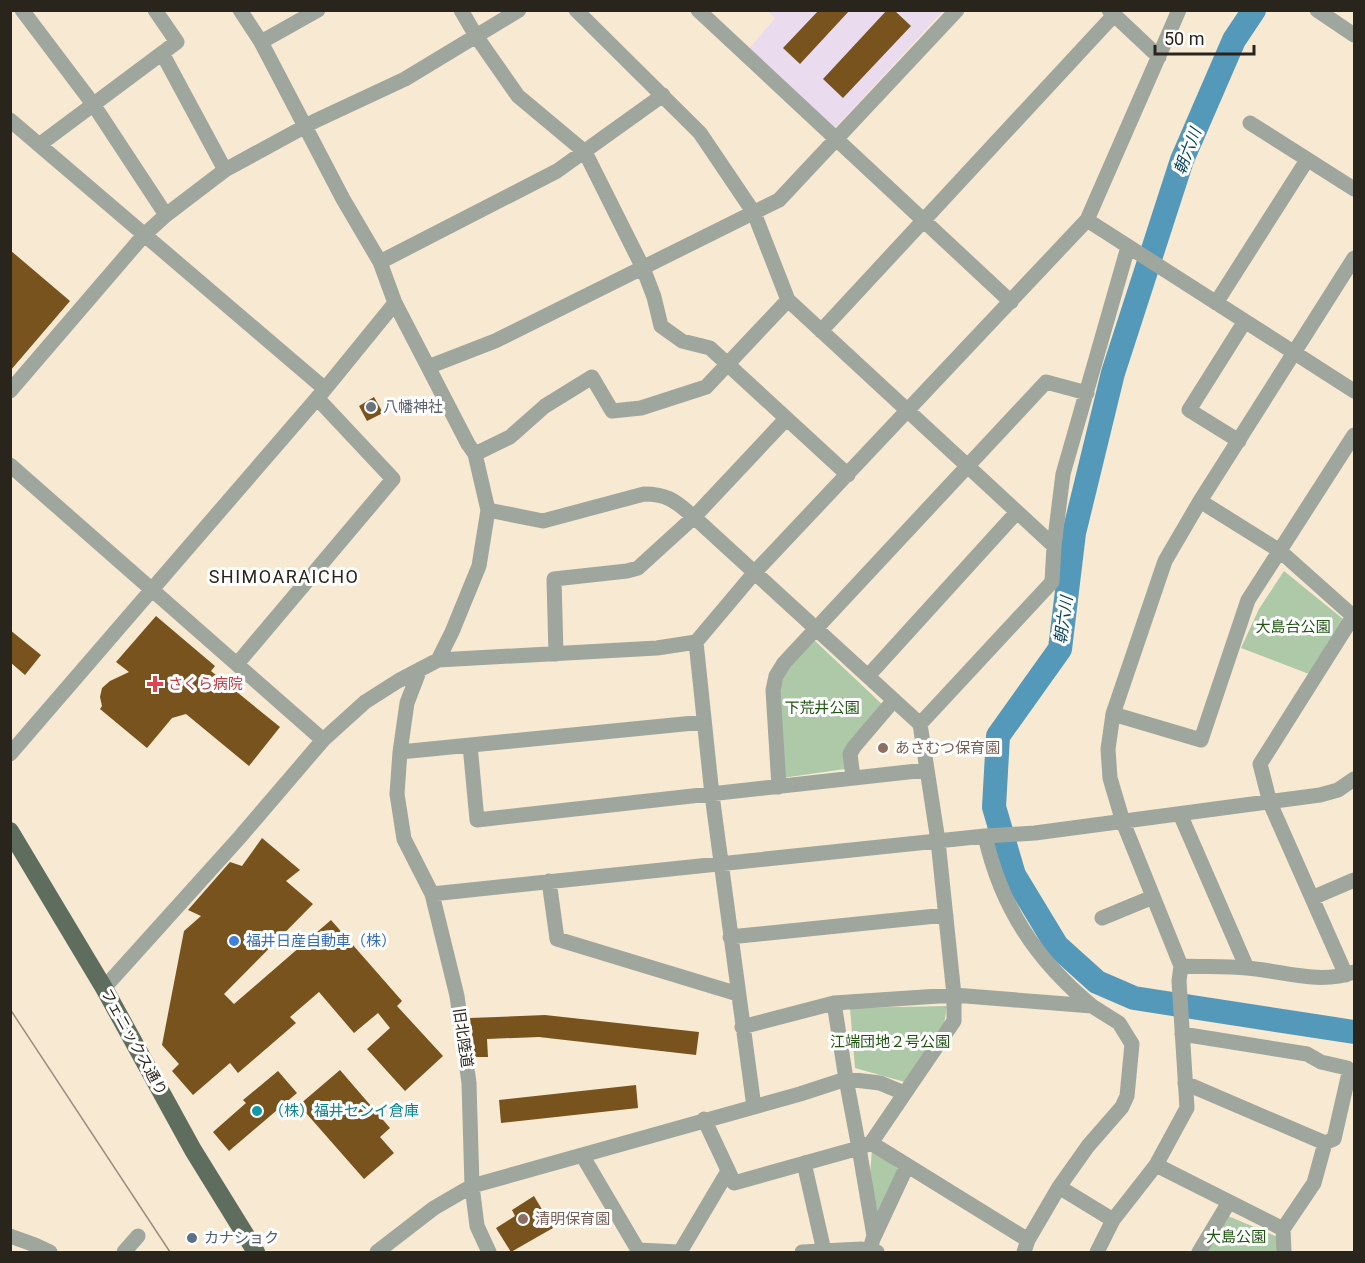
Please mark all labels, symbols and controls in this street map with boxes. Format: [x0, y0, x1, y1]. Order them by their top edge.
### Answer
scale bar [1155, 18, 1254, 56]
text: 50 m [1164, 28, 1204, 49]
water label: 朝六川 [1170, 124, 1206, 177]
place label: 八幡神社 [383, 398, 443, 416]
marker: 八幡神社 [364, 400, 378, 414]
district label: SHIMOARAICHO [209, 566, 359, 587]
water label: 朝六川 [1051, 593, 1077, 645]
park label: 大島台公園 [1255, 618, 1331, 636]
marker: さくら病院 [146, 675, 164, 693]
place label: さくら病院 [168, 675, 243, 693]
park label: 下荒井公園 [784, 699, 860, 717]
place label: あさむつ保育園 [895, 739, 1000, 757]
marker: あさむつ保育園 [876, 741, 890, 755]
place label: 福井日産自動車（株） [246, 932, 396, 950]
marker: 福井日産自動車（株） [227, 934, 241, 948]
street label: フェニックス通り [97, 985, 171, 1099]
street label: 旧北陸道 [450, 1007, 476, 1069]
park label: 江端団地２号公園 [830, 1033, 950, 1051]
place label: （株）福井センイ倉庫 [269, 1102, 419, 1120]
marker: （株）福井センイ倉庫 [250, 1104, 264, 1118]
place label: 清明保育園 [535, 1210, 610, 1228]
marker: 清明保育園 [516, 1212, 530, 1226]
park label: 大島公園 [1206, 1228, 1266, 1246]
place label: カナショク [204, 1229, 279, 1247]
marker: カナショク [185, 1231, 199, 1245]

